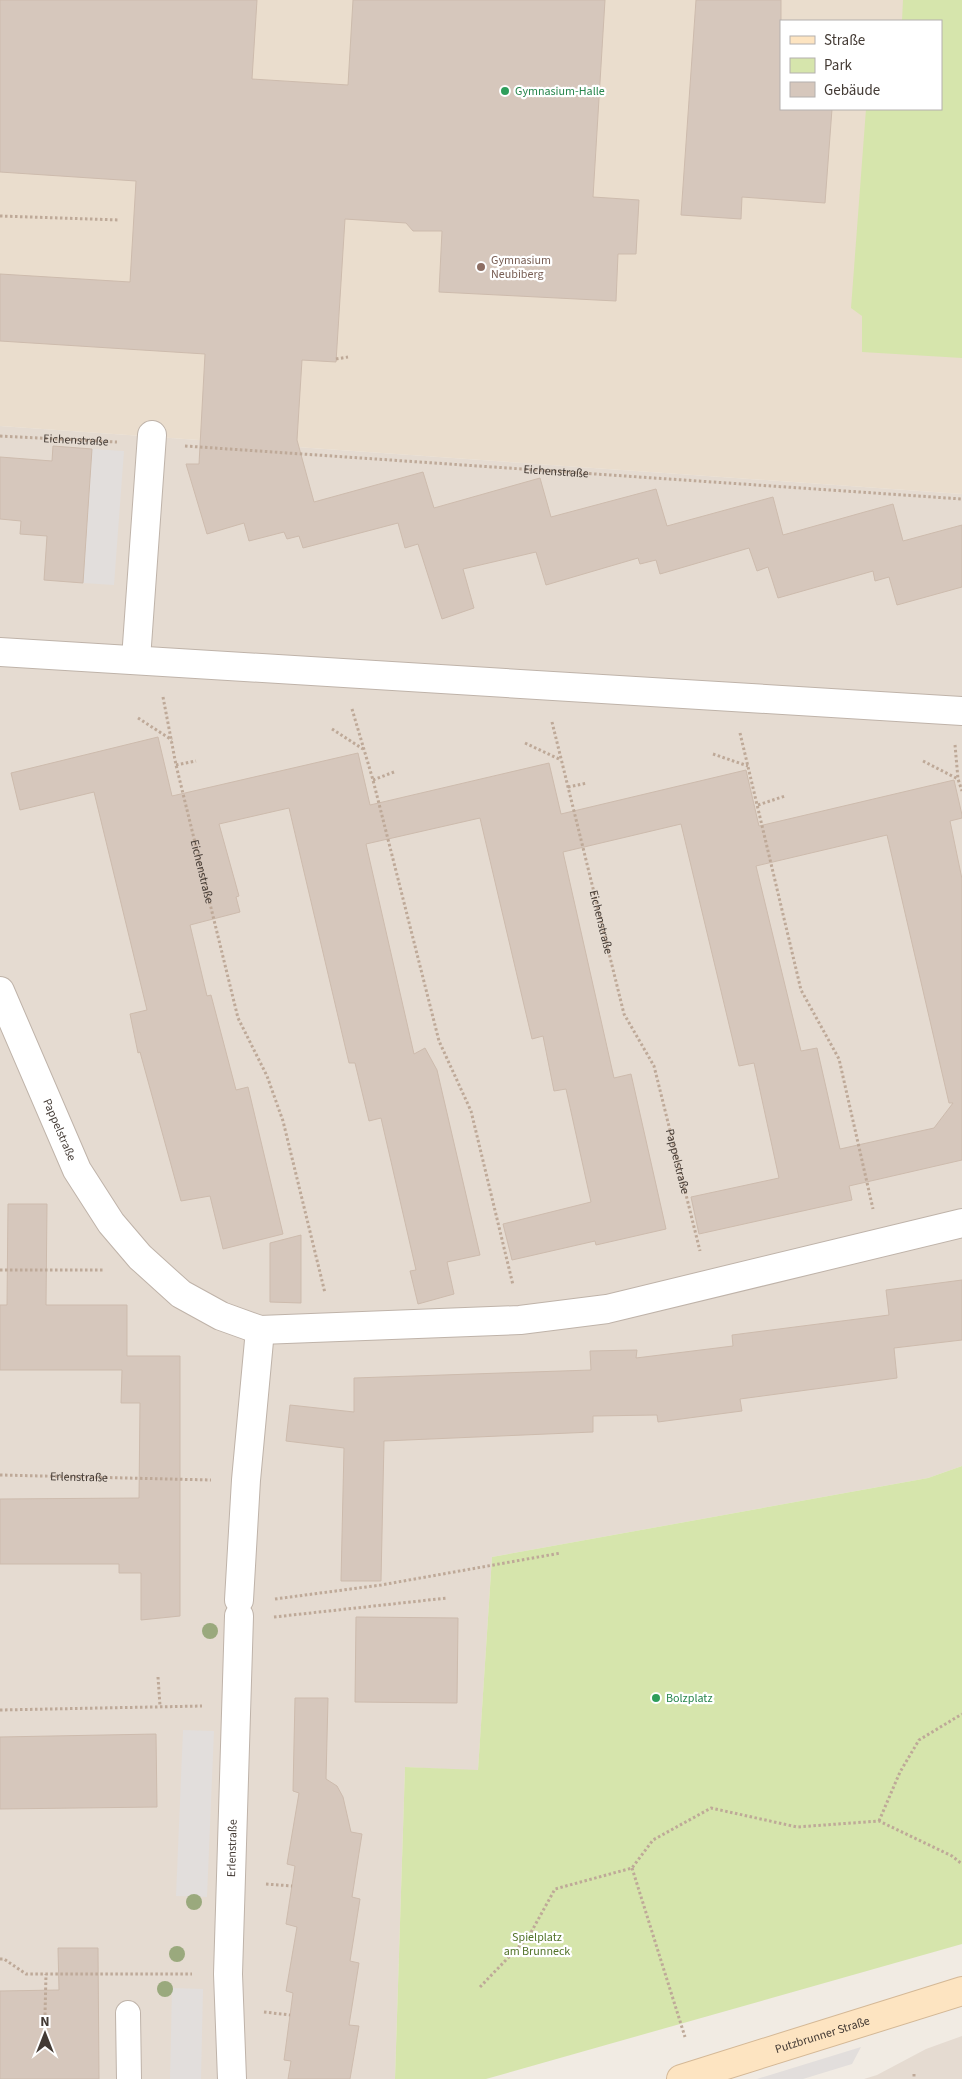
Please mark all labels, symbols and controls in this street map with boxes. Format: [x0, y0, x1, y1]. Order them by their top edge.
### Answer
legend [780, 20, 942, 110]
text: Straße [824, 30, 865, 51]
text: Park [824, 55, 853, 76]
text: Gebäude [824, 80, 880, 101]
place label: Gymnasium-Halle [515, 83, 605, 100]
marker: Gymnasium-Halle [499, 85, 511, 97]
place label: Gymnasium Neubiberg [491, 252, 551, 283]
marker: Gymnasium Neubiberg [475, 261, 487, 273]
street label: Eichenstraße [43, 430, 109, 451]
street label: Eichenstraße [523, 461, 589, 483]
street label: Eichenstraße [186, 838, 218, 906]
street label: Eichenstraße [585, 888, 617, 956]
street label: Pappelstraße [38, 1096, 80, 1164]
street label: Pappelstraße [661, 1127, 693, 1196]
street label: Erlenstraße [50, 1468, 108, 1487]
place label: Bolzplatz [666, 1690, 712, 1707]
marker: Bolzplatz [650, 1692, 662, 1704]
street label: Erlenstraße [223, 1819, 242, 1877]
park label: Spielplatz am Brunneck [504, 1929, 570, 1960]
north arrow [20, 2009, 70, 2059]
text: N [40, 2012, 50, 2032]
street label: Putzbrunner Straße [773, 2012, 872, 2058]

